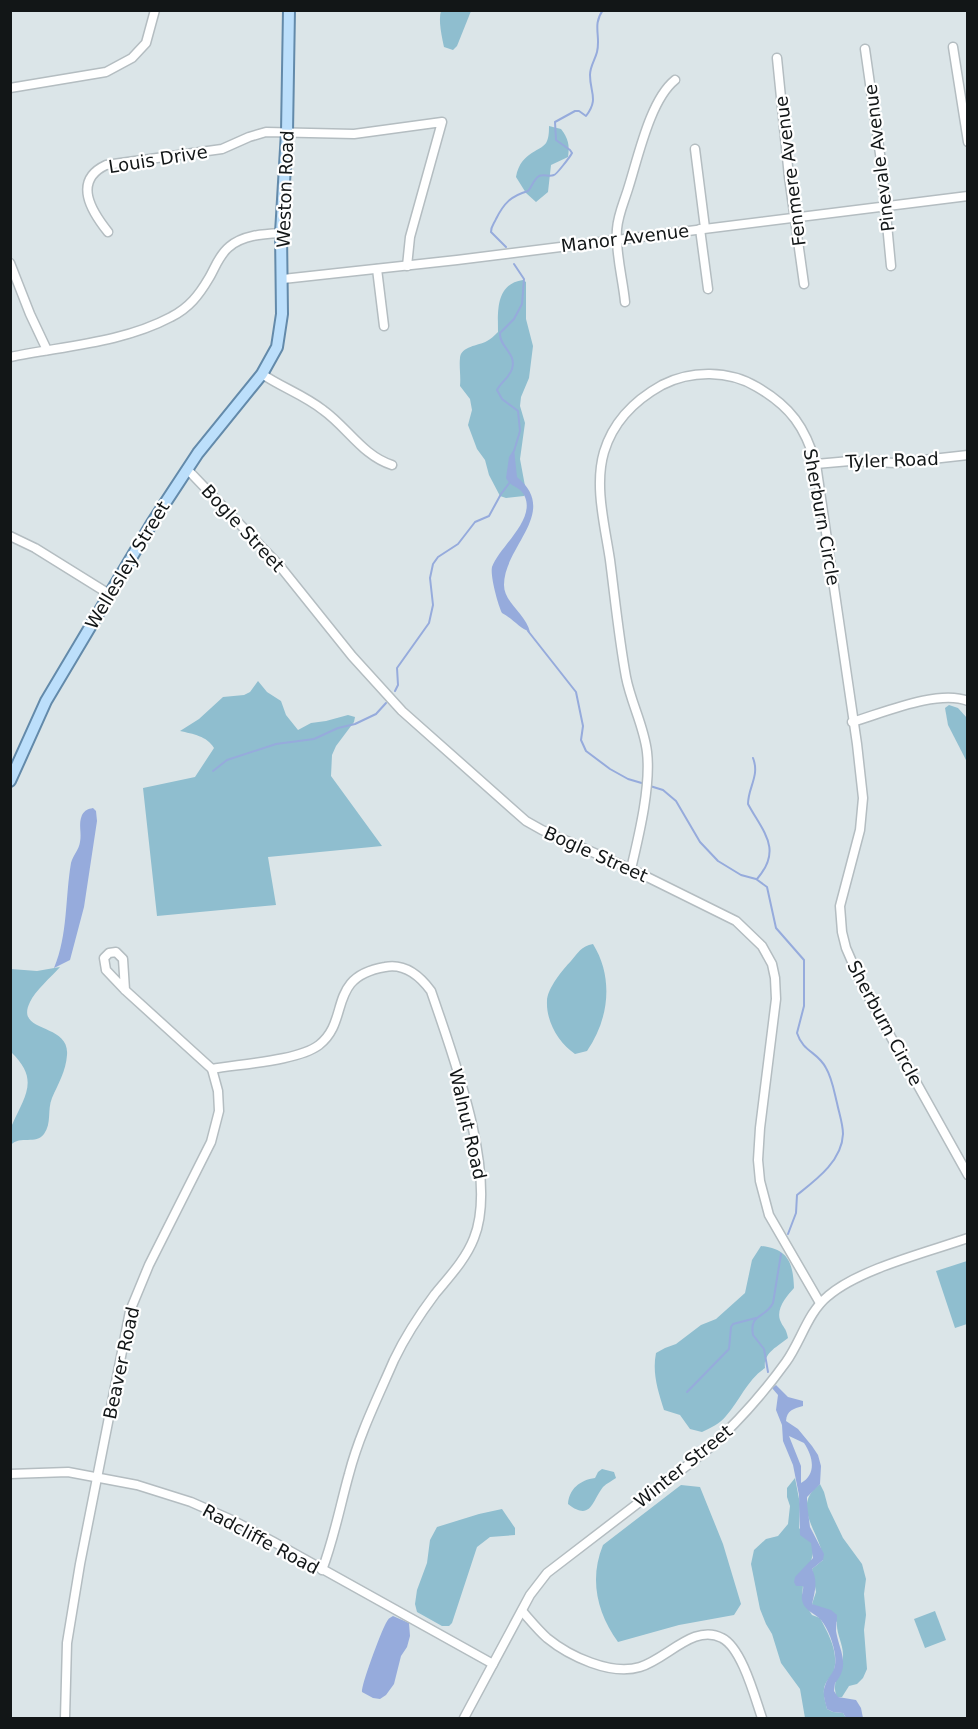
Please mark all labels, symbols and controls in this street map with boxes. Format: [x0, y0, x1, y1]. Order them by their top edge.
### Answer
street label: Pinevale Avenue [860, 83, 898, 233]
street label: Fenmere Avenue [770, 95, 810, 247]
street label: Weston Road [272, 130, 298, 248]
street label: Louis Drive [107, 141, 209, 177]
street label: Manor Avenue [560, 220, 690, 256]
street label: Sherburn Circle [800, 447, 844, 587]
street label: Tyler Road [844, 448, 939, 472]
street label: Bogle Street [197, 480, 289, 576]
street label: Wellesley Street [81, 497, 173, 633]
street label: Bogle Street [541, 822, 651, 886]
street label: Sherburn Circle [843, 957, 927, 1089]
street label: Walnut Road [445, 1066, 491, 1182]
street label: Beaver Road [99, 1305, 143, 1421]
street label: Winter Street [630, 1420, 736, 1512]
street label: Radcliffe Road [199, 1499, 323, 1579]

